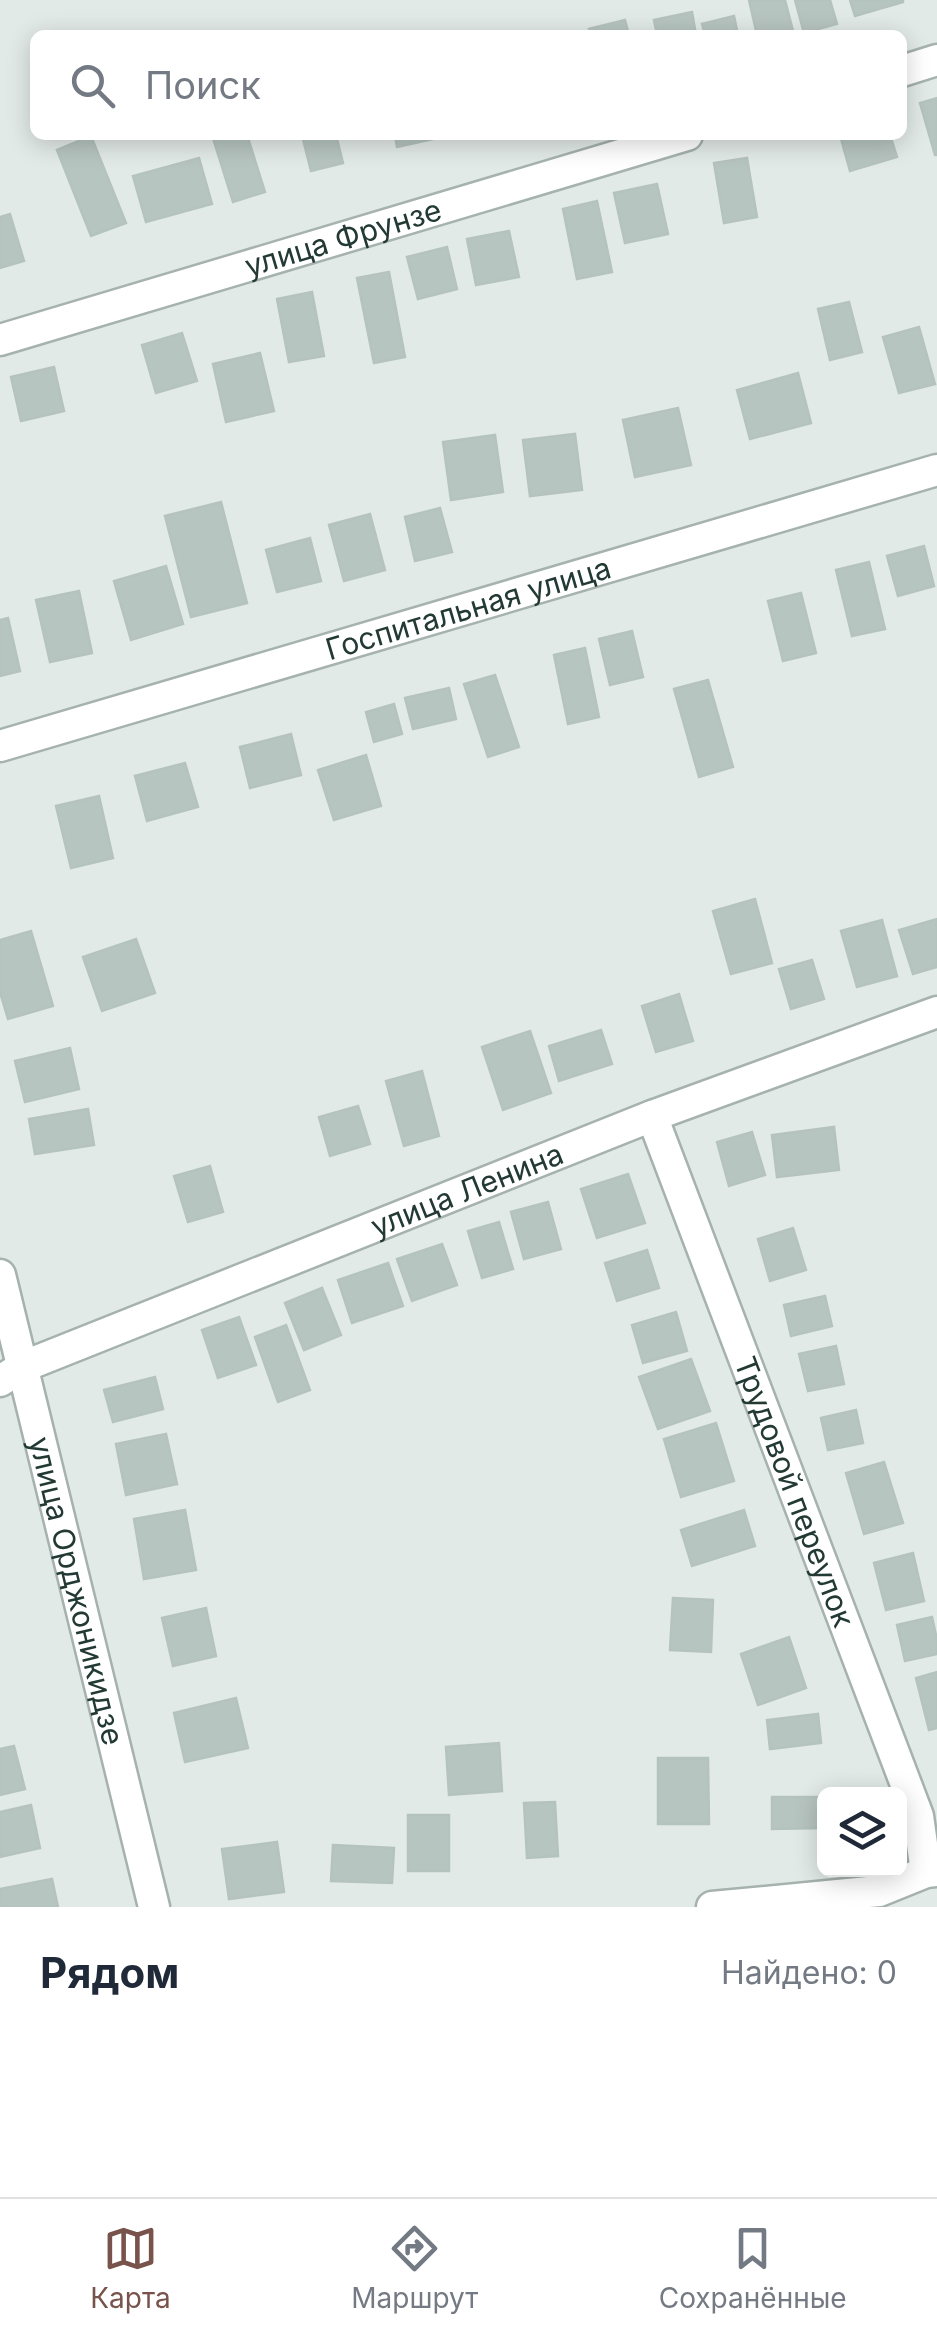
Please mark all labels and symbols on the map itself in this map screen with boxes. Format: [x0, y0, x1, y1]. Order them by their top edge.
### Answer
street label: улица Фрунзе [240, 191, 446, 284]
street label: Госпитальная улица [321, 549, 615, 667]
street label: улица Ленина [366, 1135, 568, 1244]
street label: Трудовой переулок [727, 1352, 862, 1632]
street label: улица Орджоникидзе [22, 1433, 132, 1749]

